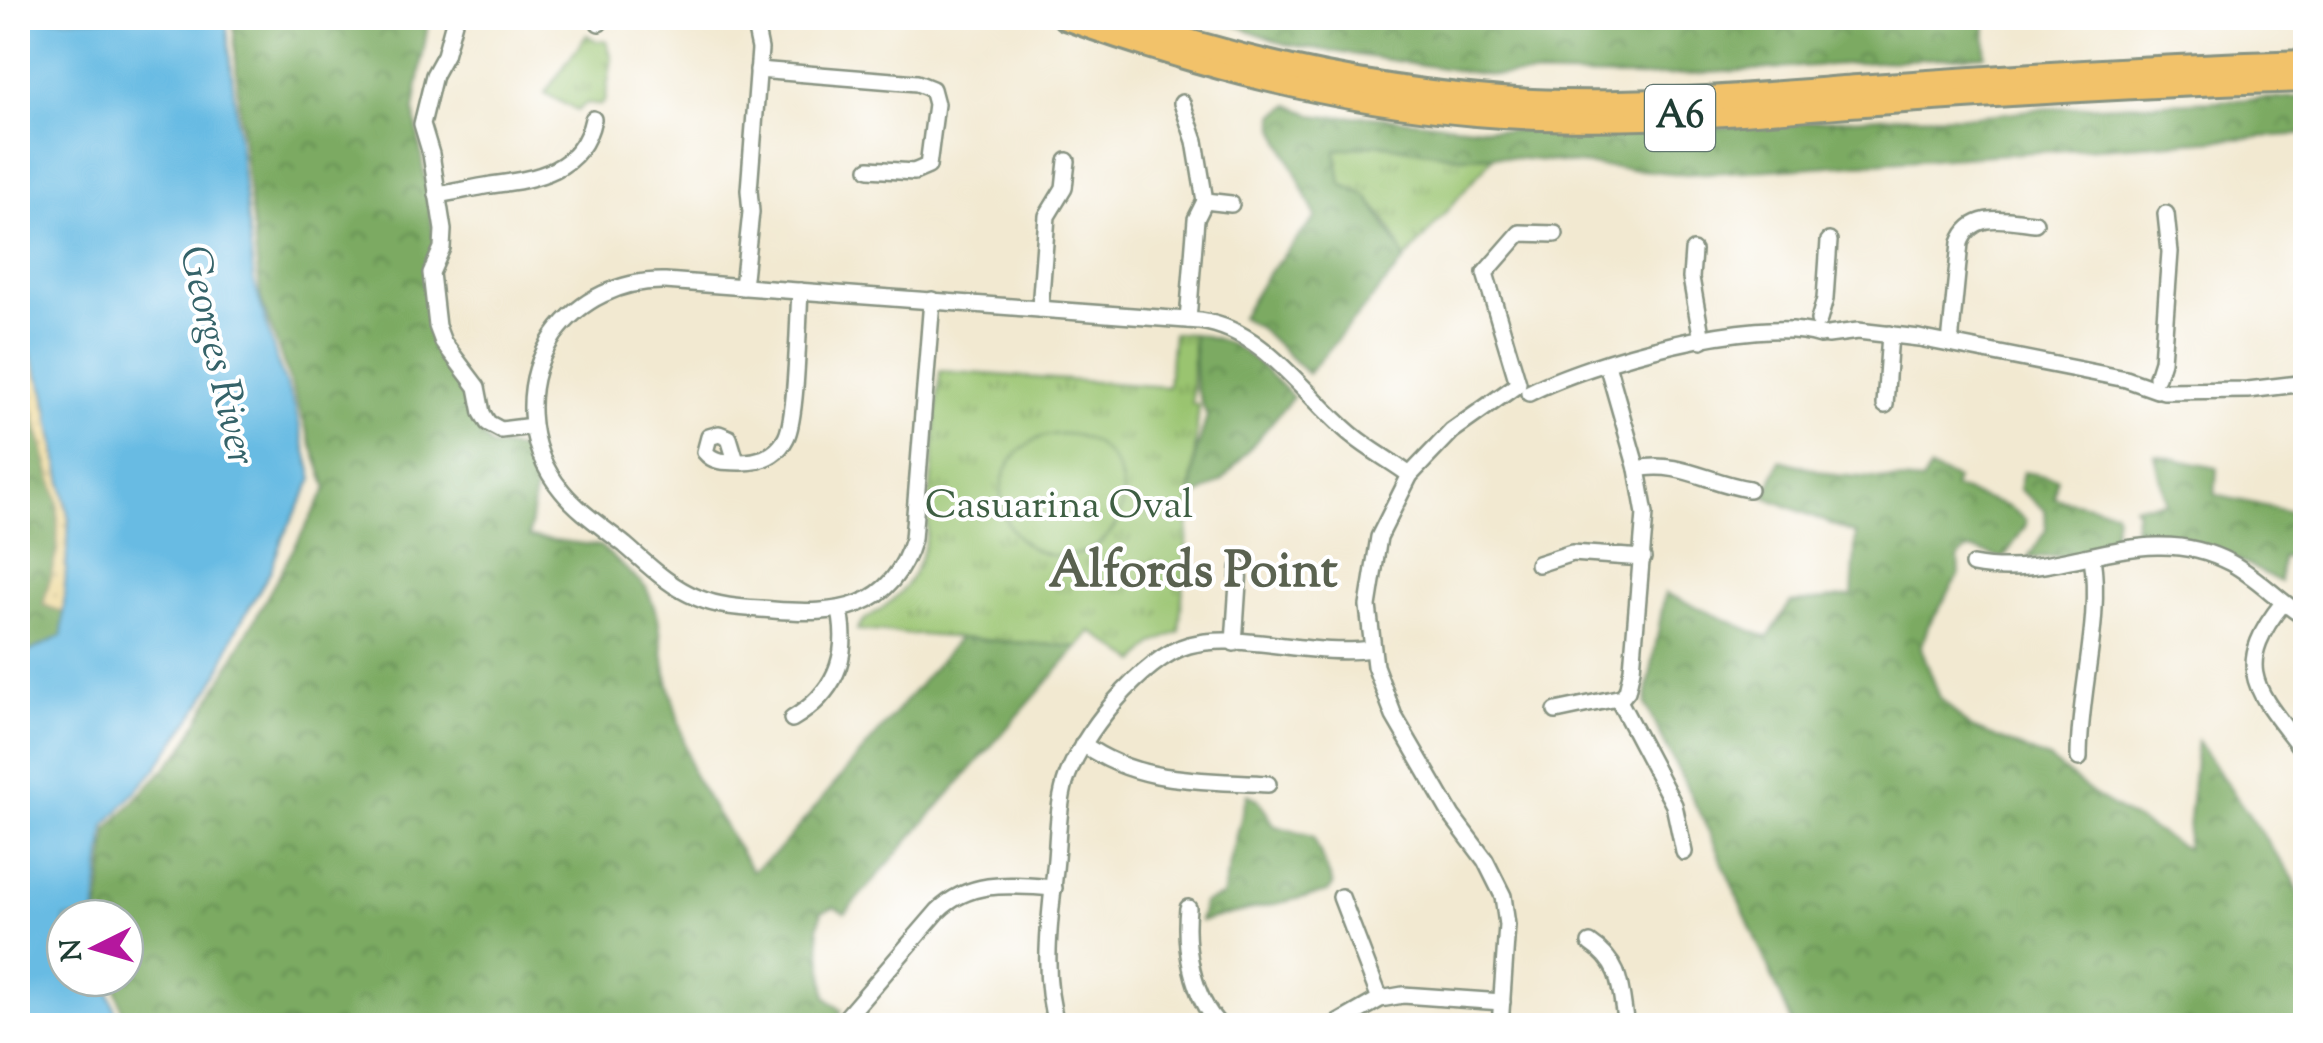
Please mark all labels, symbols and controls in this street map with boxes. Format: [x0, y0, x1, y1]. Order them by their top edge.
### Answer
road number: A6 [1645, 85, 1715, 151]
water label: Georges River [161, 240, 269, 472]
park label: Casuarina Oval [925, 479, 1193, 536]
district label: Alfords Point [1048, 538, 1338, 610]
north arrow [45, 898, 145, 998]
text: N [52, 937, 94, 963]

